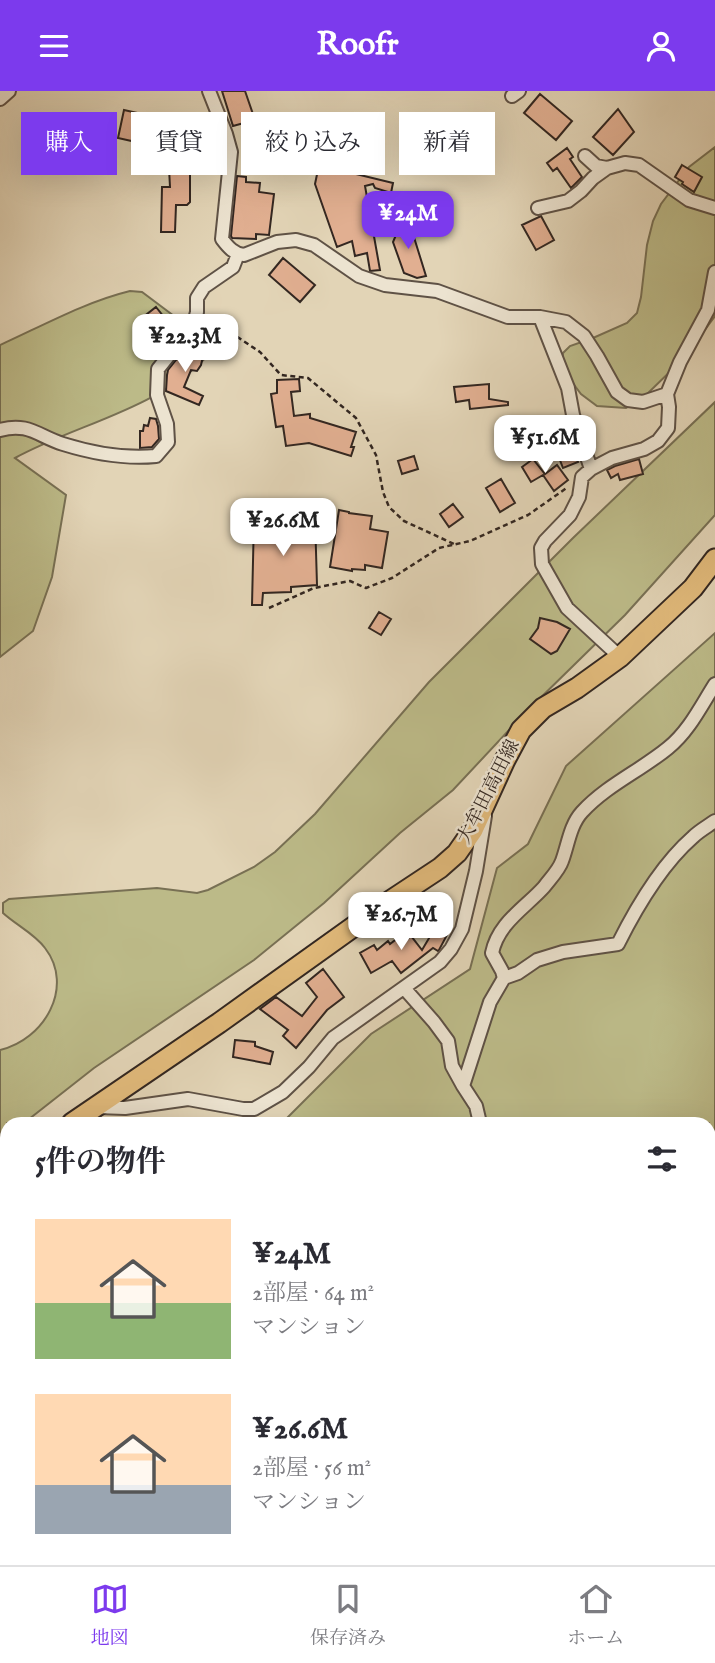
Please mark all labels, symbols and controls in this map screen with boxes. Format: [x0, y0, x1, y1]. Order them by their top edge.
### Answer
text: Roofr [317, 25, 398, 66]
icon: menu [35, 27, 73, 65]
icon: person [642, 27, 680, 65]
chip: 購入 [21, 112, 117, 175]
chip: 賃貸 [131, 112, 227, 175]
chip: 絞り込み [241, 112, 385, 175]
chip: 新着 [399, 112, 495, 175]
pin: ¥24M [367, 191, 449, 251]
text: ¥24M [378, 199, 438, 228]
pin: ¥22.3M [128, 315, 242, 374]
text: ¥22.3M [148, 322, 222, 351]
pin: ¥51.6M [488, 415, 602, 475]
text: ¥51.6M [510, 423, 580, 452]
pin: ¥26.6M [226, 498, 340, 558]
text: ¥26.6M [246, 506, 320, 535]
street label: 大牟田高田線 [452, 736, 526, 848]
pin: ¥26.7M [344, 893, 458, 952]
text: ¥26.7M [364, 900, 438, 929]
icon: filters [643, 1140, 681, 1178]
text: 5件の物件 [35, 1144, 166, 1182]
text: ¥24M [252, 1236, 331, 1274]
icon: home [91, 1247, 175, 1331]
text: 2部屋 · 64 m² [252, 1279, 374, 1308]
text: マンション [252, 1313, 366, 1342]
text: ¥26.6M [252, 1411, 348, 1449]
icon: home [91, 1422, 175, 1506]
text: 2部屋 · 56 m² [252, 1454, 371, 1483]
text: マンション [252, 1488, 366, 1517]
tab: 地図 [91, 1580, 129, 1651]
tab: 保存済み [310, 1580, 386, 1651]
tab: ホーム [567, 1580, 624, 1651]

